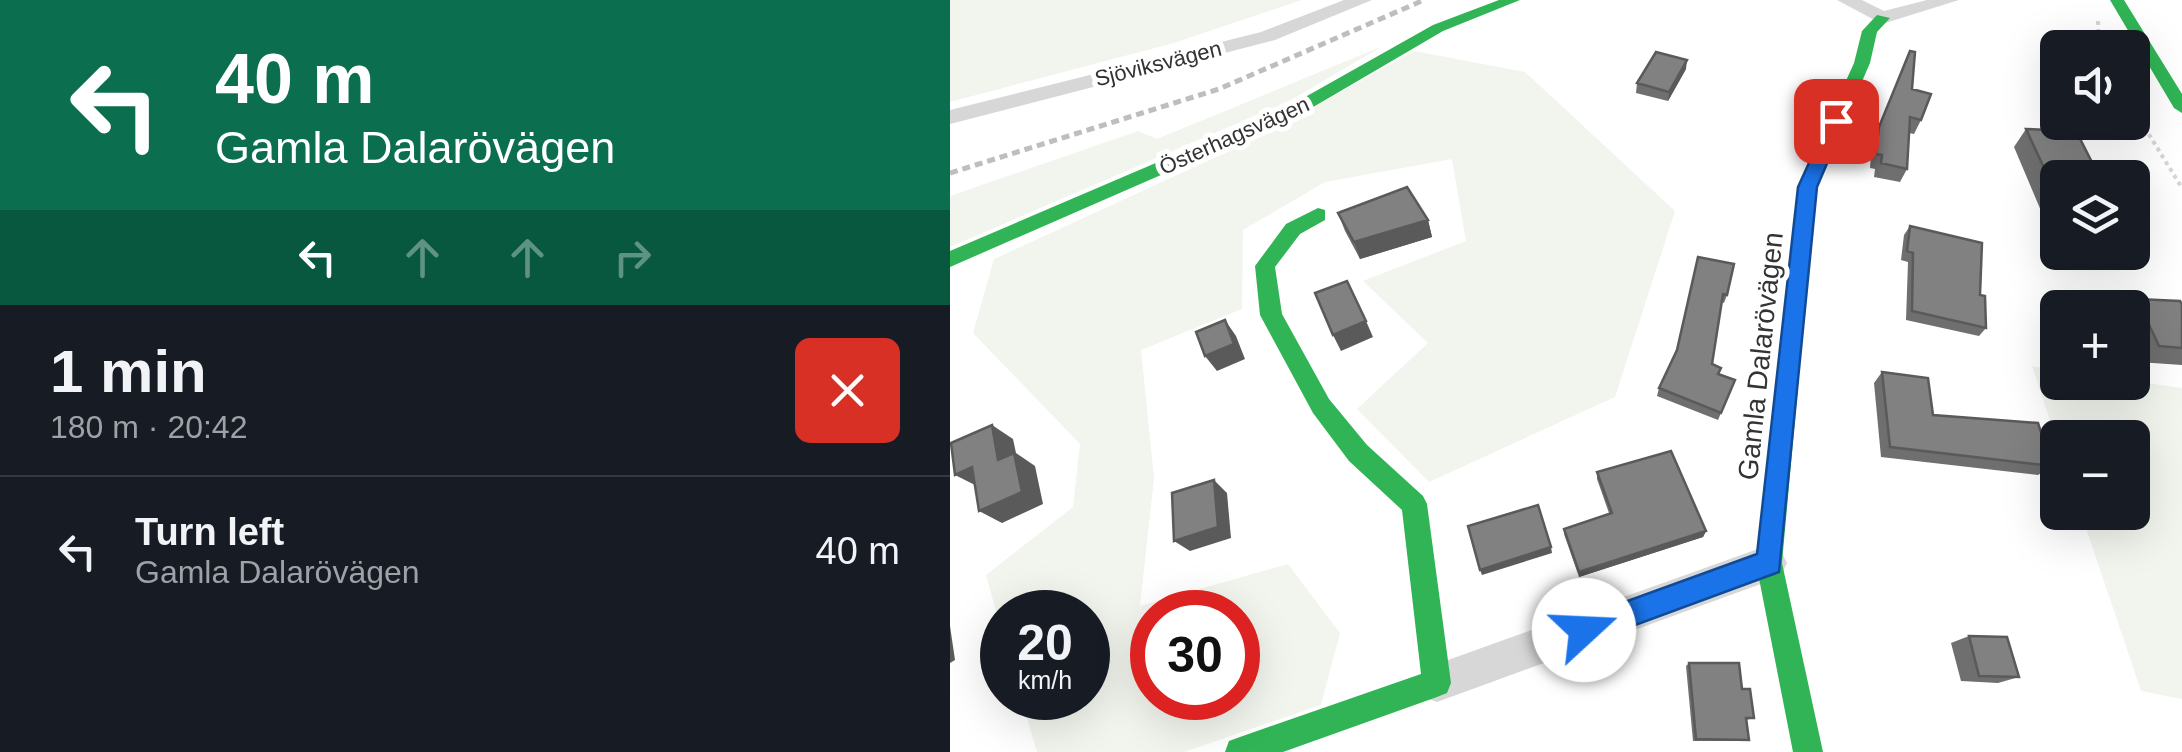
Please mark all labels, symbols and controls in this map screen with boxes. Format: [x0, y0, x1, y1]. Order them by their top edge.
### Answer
map controls [2040, 30, 2150, 530]
button: sound [2040, 30, 2150, 140]
street label: Sjöviksvägen [1092, 36, 1224, 91]
icon: left [50, 40, 180, 170]
text: 40 m [215, 40, 375, 118]
pin [1794, 79, 1879, 164]
street label: Österhagsvägen [1155, 91, 1313, 180]
icon: arrive [1809, 94, 1864, 149]
text: Gamla Dalarövägen [215, 122, 615, 173]
button: layers [2040, 160, 2150, 270]
icon: left [290, 230, 345, 285]
icon: ahead [395, 230, 450, 285]
icon: ahead [500, 230, 555, 285]
icon: right [605, 230, 660, 285]
street label: Gamla Dalarövägen [1732, 231, 1789, 482]
button: + [2040, 290, 2150, 400]
text: 1 min [50, 338, 207, 405]
button: close [795, 338, 900, 443]
text: 180 m · 20:42 [50, 409, 247, 445]
button: − [2040, 420, 2150, 530]
text: Turn left [135, 511, 284, 553]
icon: left [50, 524, 105, 579]
text: 40 m [816, 530, 900, 572]
text: Gamla Dalarövägen [135, 554, 420, 590]
position arrow [1532, 578, 1636, 682]
speed limit sign: 30 [1130, 590, 1260, 720]
text: 20 [1017, 615, 1073, 671]
text: km/h [1018, 666, 1072, 694]

